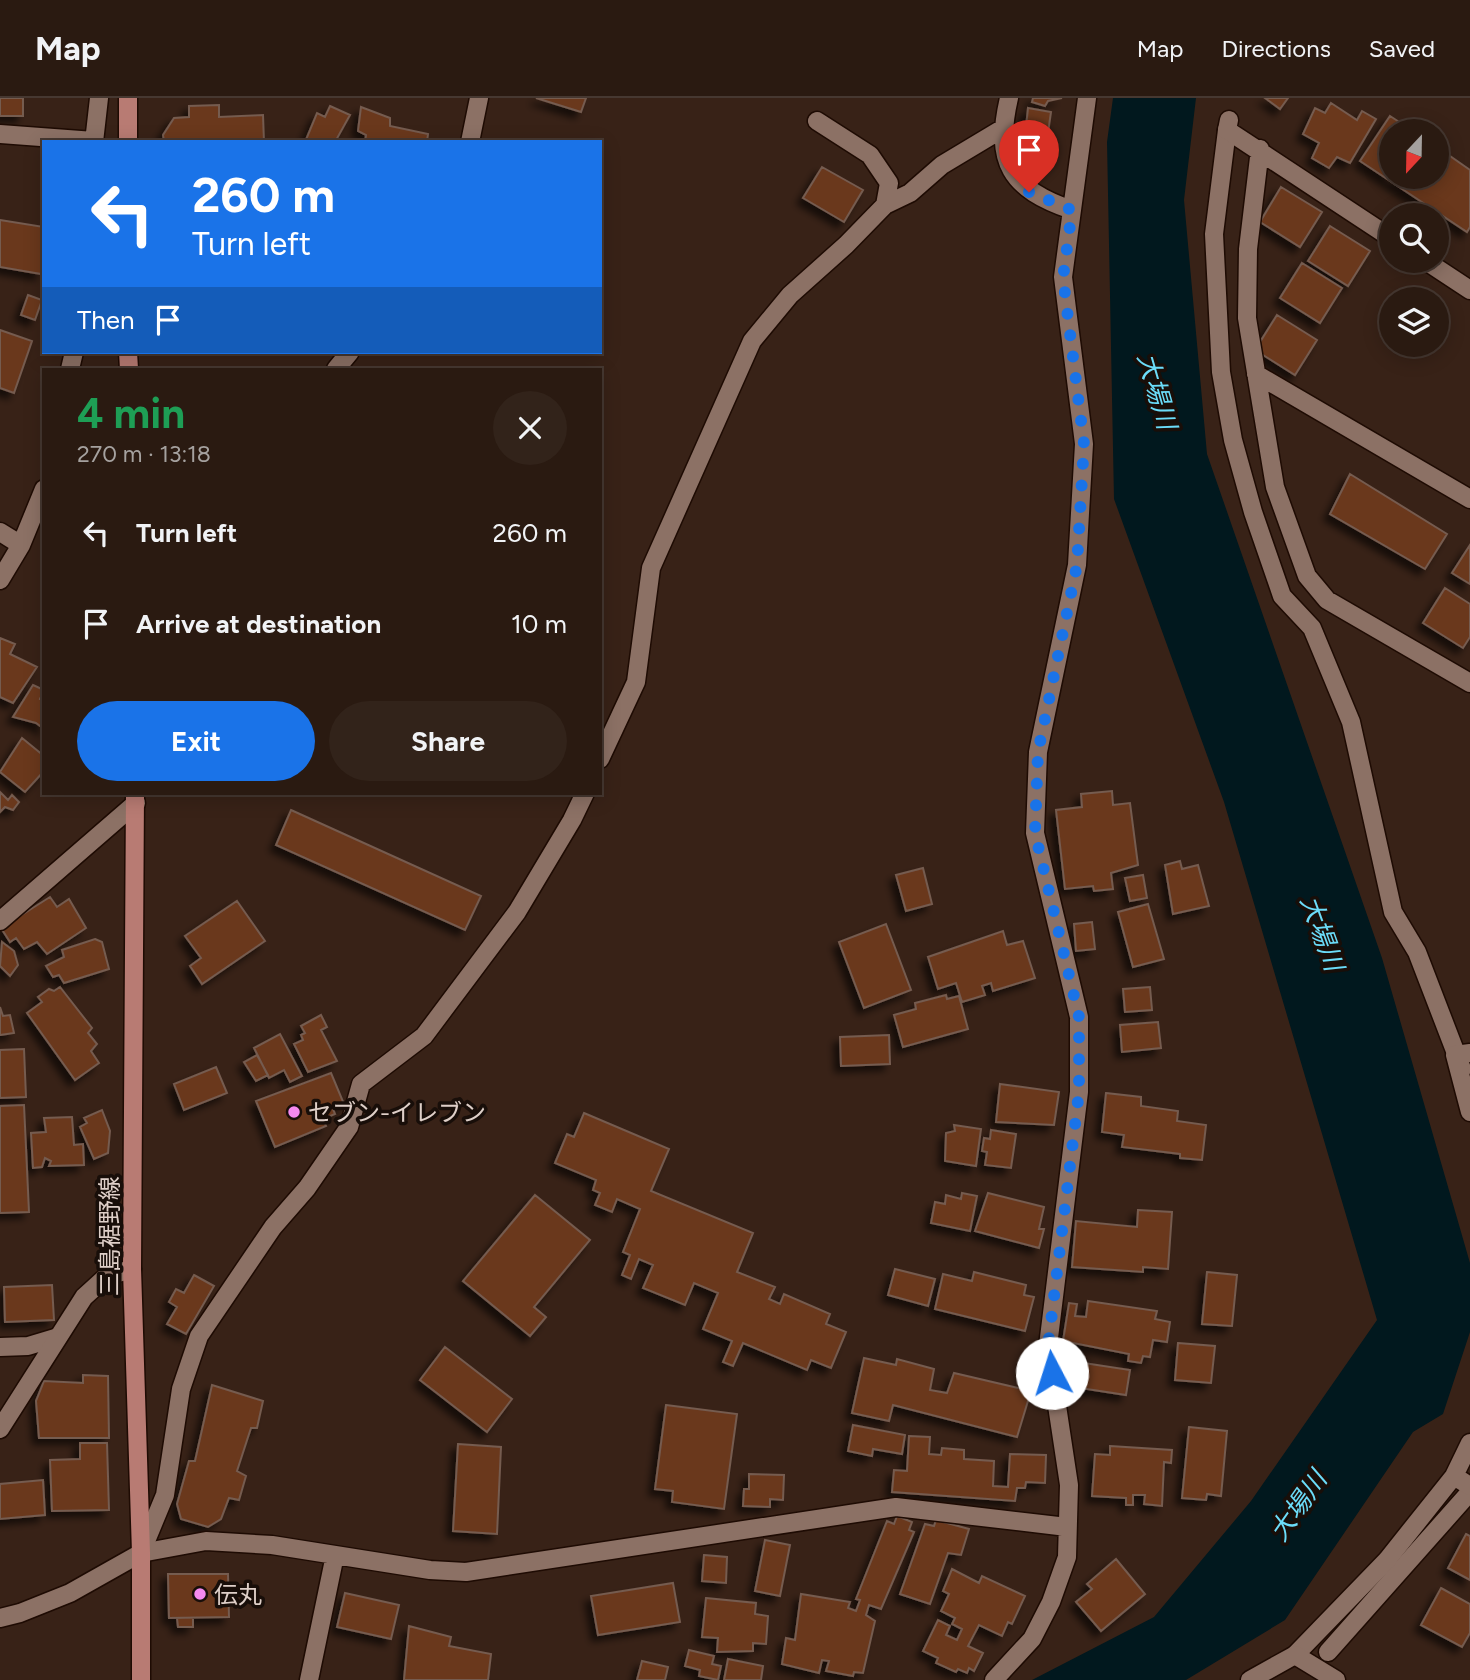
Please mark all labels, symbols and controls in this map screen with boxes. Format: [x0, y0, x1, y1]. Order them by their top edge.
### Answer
text: Map [35, 29, 101, 68]
text: Map [1137, 34, 1183, 63]
text: Directions [1221, 34, 1331, 63]
text: Saved [1369, 34, 1435, 63]
north arrow [1379, 119, 1449, 189]
map controls [1379, 119, 1449, 357]
pin [999, 120, 1059, 192]
icon: arrive [1010, 131, 1048, 169]
text: 260 m [192, 165, 335, 224]
icon: left [77, 168, 168, 259]
button: search [1379, 203, 1449, 273]
text: Turn left [192, 225, 311, 263]
button: layers [1379, 287, 1449, 357]
icon: arrive [149, 301, 187, 339]
text: Then [77, 304, 135, 336]
water label: 大場川 [1131, 349, 1184, 436]
text: 4 min [77, 388, 185, 439]
button: close [493, 391, 567, 465]
text: 270 m · 13:18 [77, 440, 211, 468]
icon: left [77, 514, 115, 552]
text: Turn left [136, 517, 237, 549]
text: 260 m [493, 517, 567, 549]
icon: arrive [77, 605, 115, 643]
text: Arrive at destination [136, 608, 381, 640]
text: 10 m [511, 608, 567, 640]
button: Exit [77, 701, 315, 781]
button: Share [329, 701, 567, 781]
water label: 大場川 [1294, 891, 1351, 978]
place label: セブン-イレブン [308, 1098, 486, 1127]
marker: セブン-イレブン [286, 1104, 302, 1120]
street label: 三島裾野線 [95, 1176, 124, 1296]
position arrow [1015, 1336, 1089, 1410]
water label: 大場川 [1263, 1462, 1335, 1547]
place label: 伝丸 [214, 1580, 262, 1609]
marker: 伝丸 [192, 1586, 208, 1602]

